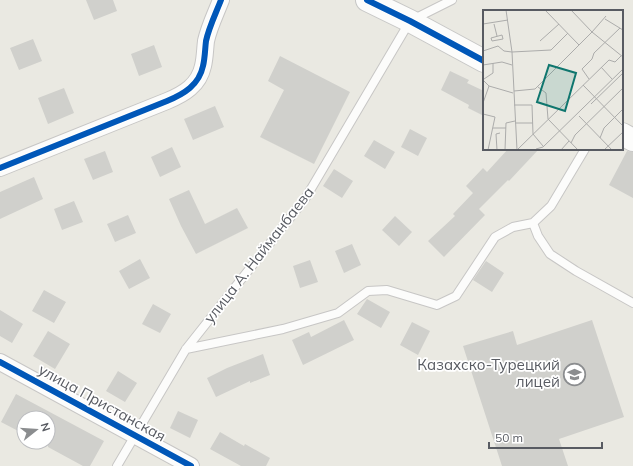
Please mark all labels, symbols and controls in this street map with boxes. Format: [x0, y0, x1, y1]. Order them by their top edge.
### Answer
inset map [483, 10, 623, 150]
street label: улица А. Найманбаева [199, 183, 318, 327]
place label: Казахско-Турецкий лицей [417, 355, 560, 391]
street label: улица Пристанская [35, 360, 169, 445]
school or university icon: Казахско-Турецкий лицей [562, 361, 588, 387]
north arrow [16, 410, 56, 450]
text: N [38, 421, 53, 433]
scale bar [489, 424, 602, 450]
text: 50 m [495, 430, 523, 445]

